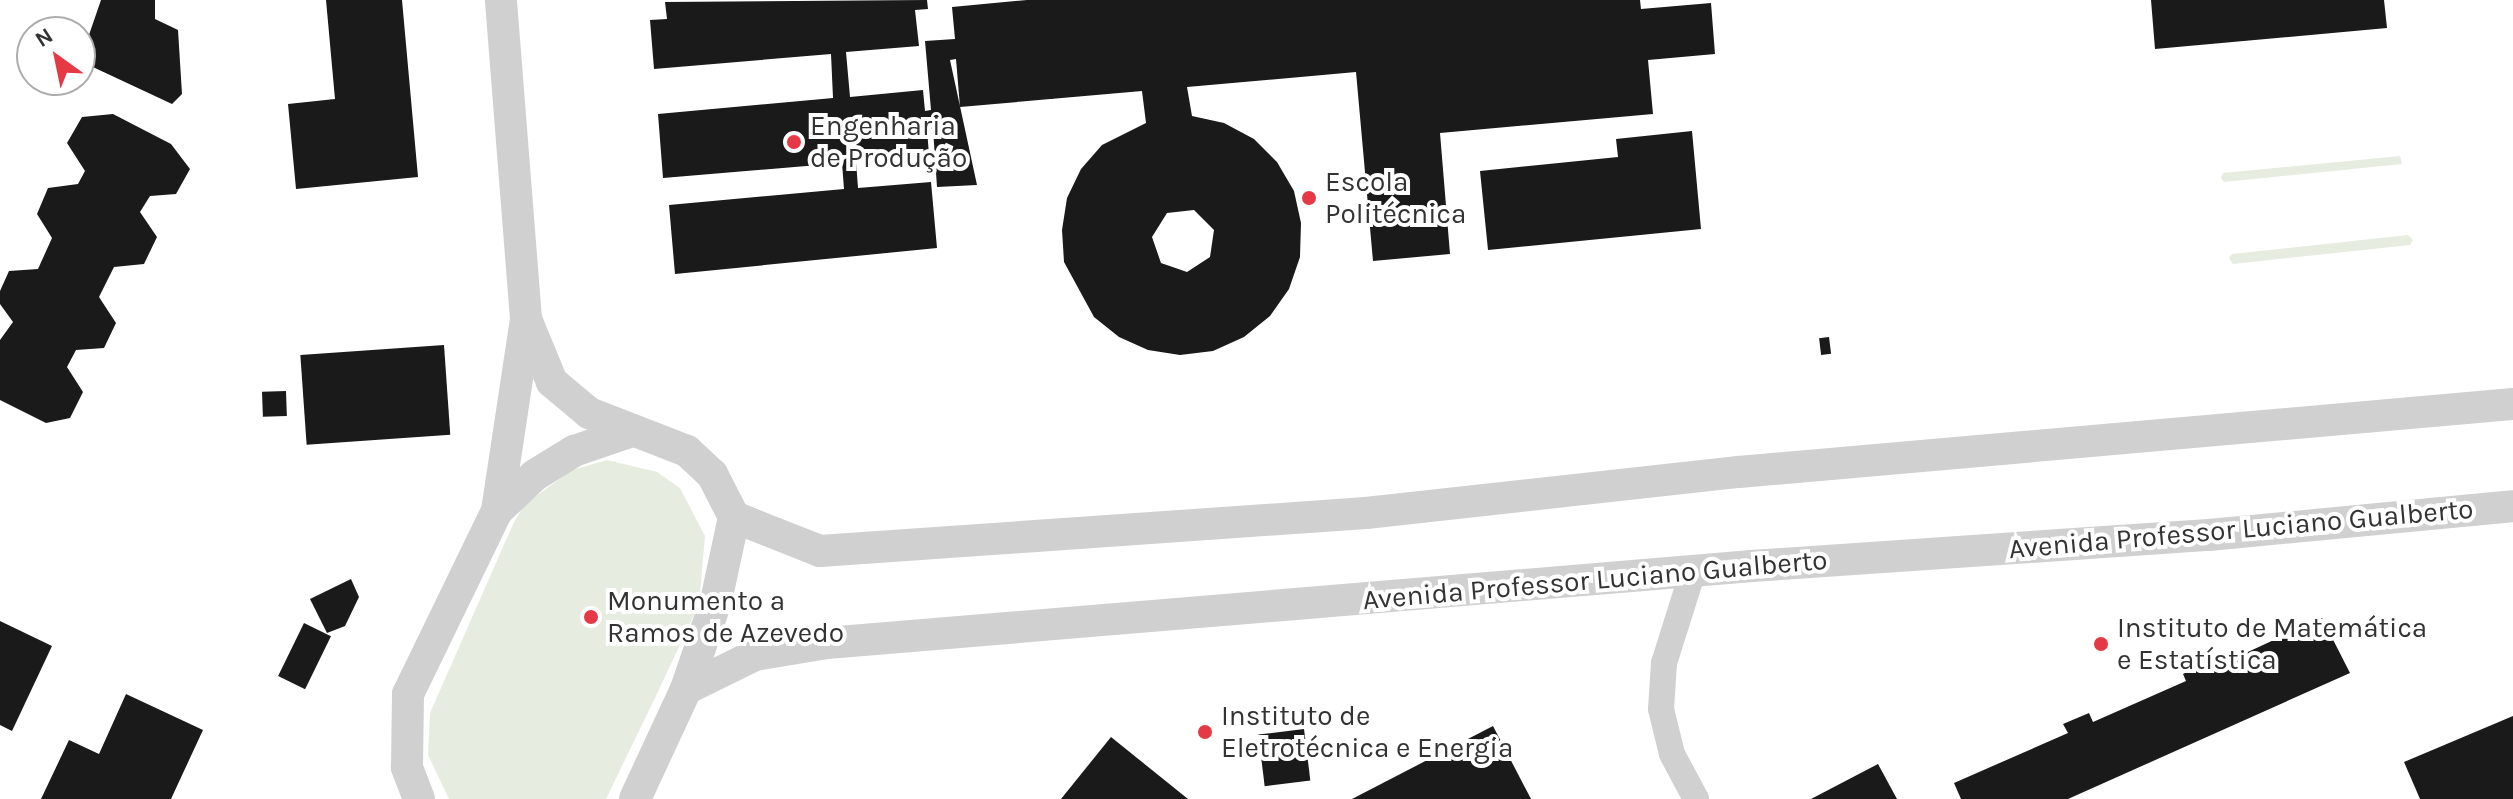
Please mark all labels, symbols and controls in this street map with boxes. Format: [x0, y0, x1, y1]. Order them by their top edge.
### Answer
north arrow [16, 16, 96, 96]
text: N [30, 22, 58, 53]
place label: Engenharia de Produção [810, 109, 967, 175]
marker: Engenharia de Produção [785, 133, 803, 151]
place label: Escola Politécnica [1325, 165, 1466, 231]
marker: Escola Politécnica [1300, 189, 1318, 207]
street label: Avenida Professor Luciano Gualberto [2007, 492, 2475, 566]
street label: Avenida Professor Luciano Gualberto [1361, 543, 1829, 617]
place label: Monumento a Ramos de Azevedo [607, 584, 844, 650]
marker: Monumento a Ramos de Azevedo [582, 608, 600, 626]
place label: Instituto de Matemática e Estatística [2117, 611, 2427, 677]
marker: Instituto de Matemática e Estatística [2092, 635, 2110, 653]
place label: Instituto de Eletrotécnica e Energia [1221, 699, 1513, 765]
marker: Instituto de Eletrotécnica e Energia [1196, 723, 1214, 741]

